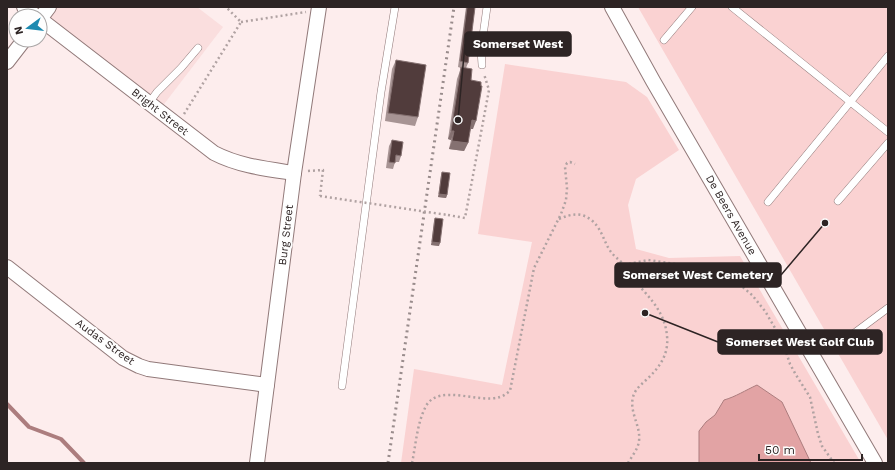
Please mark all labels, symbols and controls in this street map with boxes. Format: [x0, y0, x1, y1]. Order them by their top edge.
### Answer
north arrow [8, 8, 48, 48]
text: N [11, 25, 26, 36]
callout: Somerset West [465, 32, 571, 56]
text: Somerset West [473, 37, 564, 51]
street label: Bright Street [129, 86, 191, 138]
street label: De Beers Avenue [703, 173, 759, 257]
street label: Burg Street [276, 204, 296, 266]
callout: Somerset West Cemetery [615, 263, 781, 287]
text: Somerset West Cemetery [623, 268, 774, 282]
street label: Audas Street [73, 316, 137, 368]
callout: Somerset West Golf Club [718, 330, 882, 354]
text: Somerset West Golf Club [726, 335, 875, 349]
scale bar [759, 436, 862, 462]
text: 50 m [765, 443, 795, 457]

